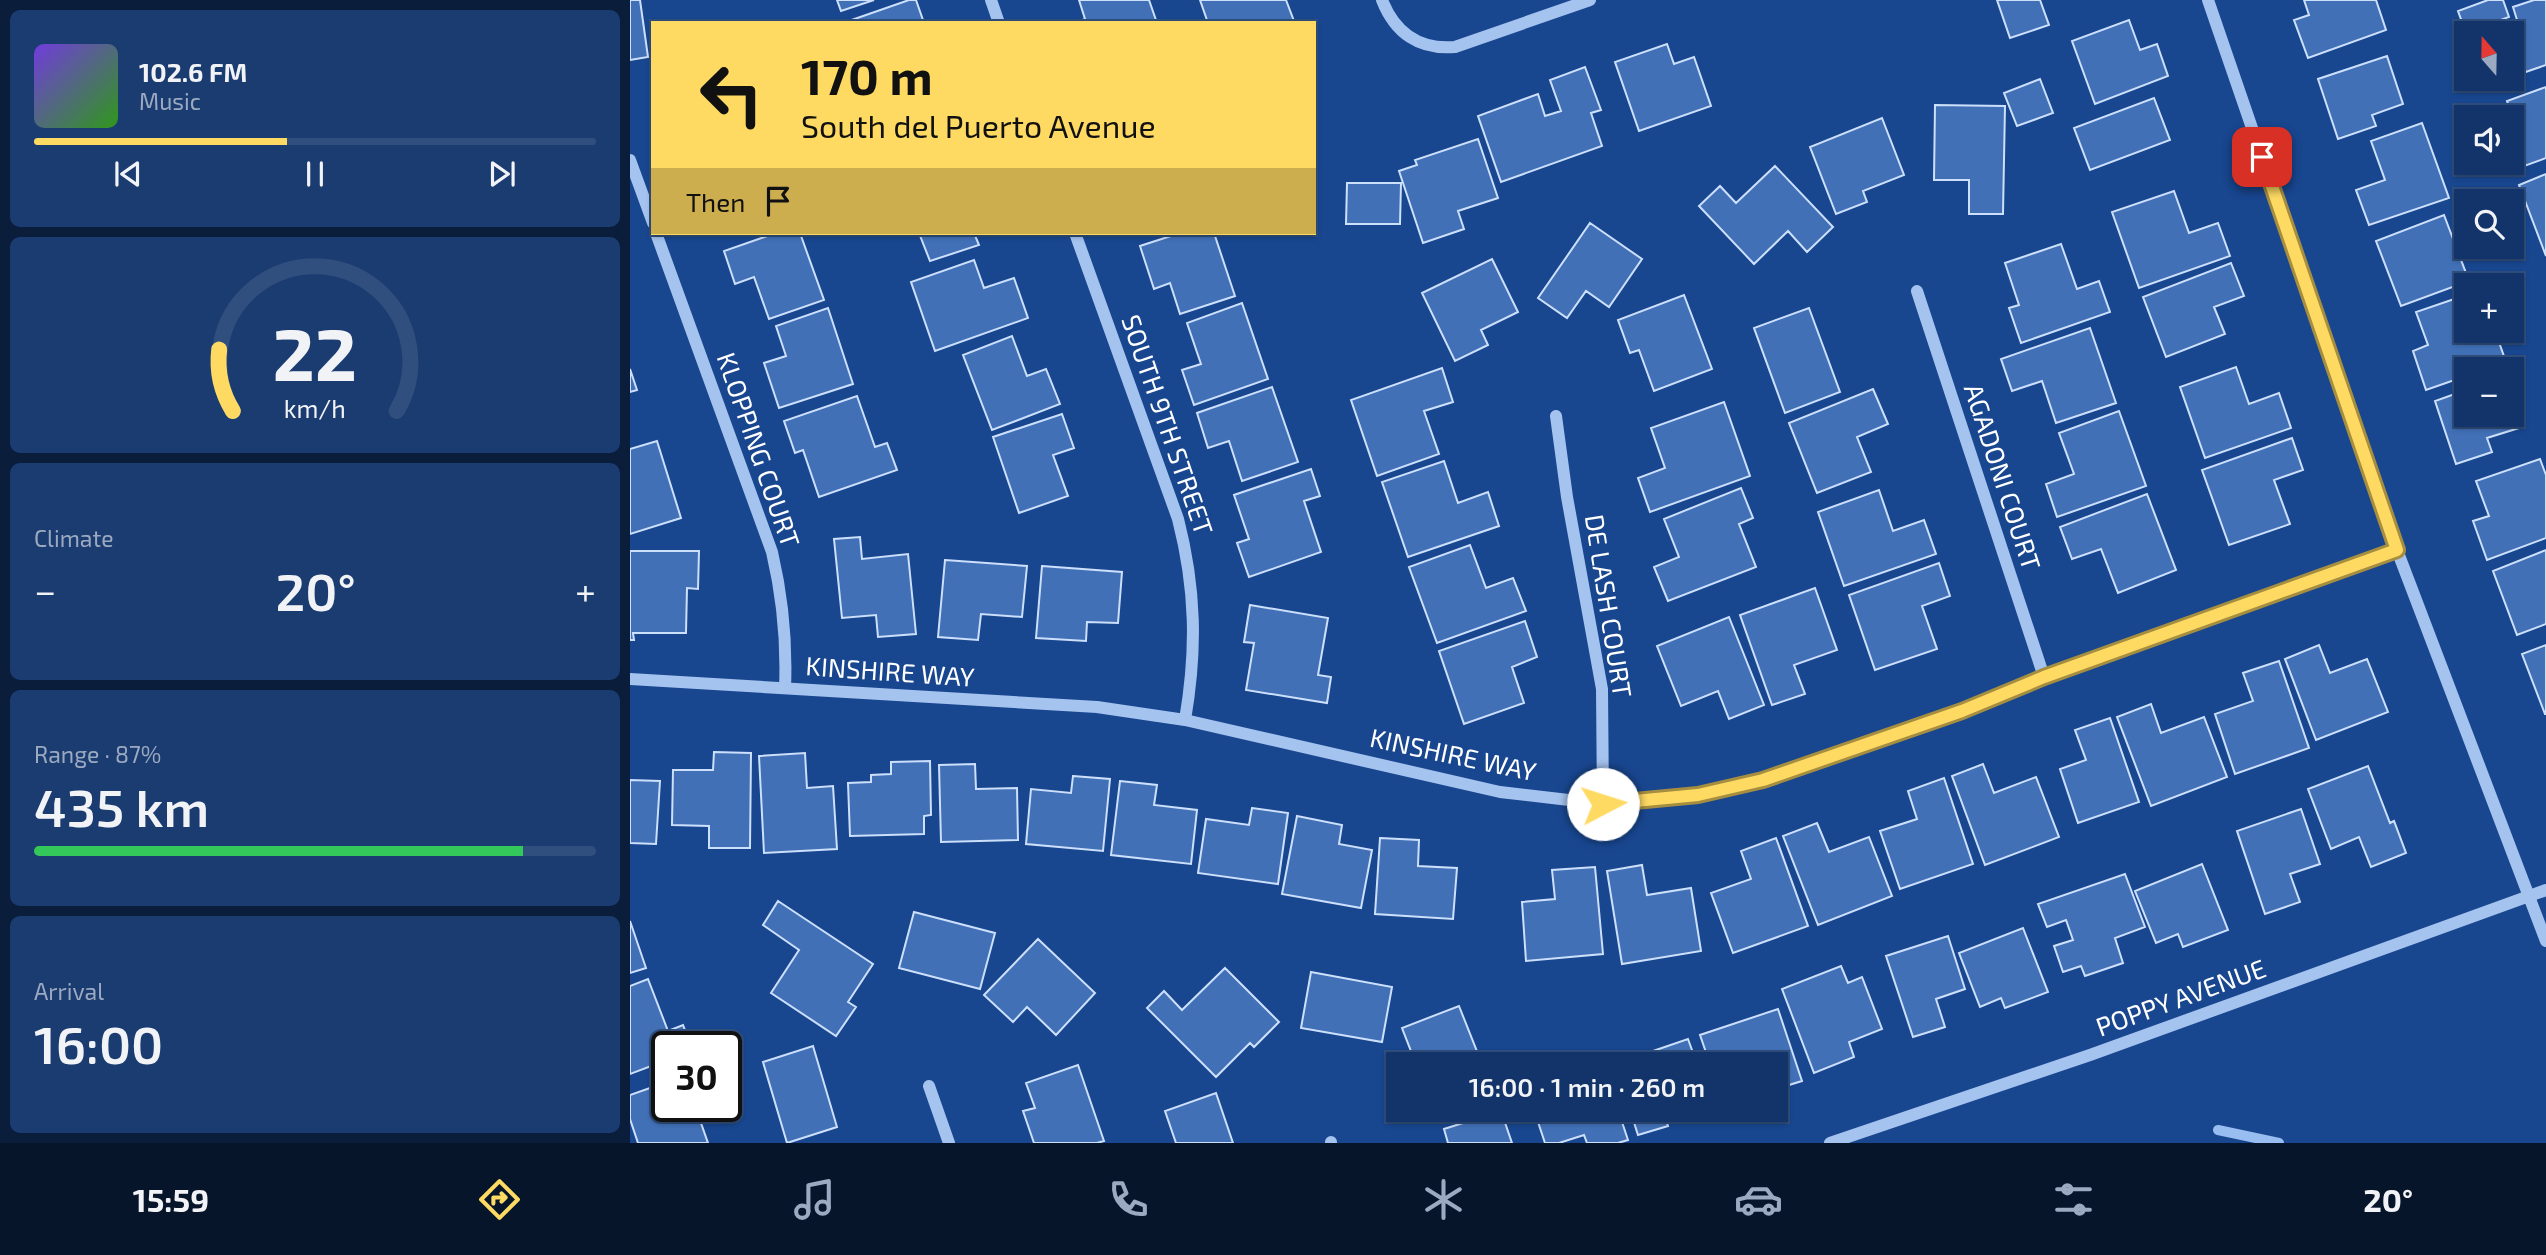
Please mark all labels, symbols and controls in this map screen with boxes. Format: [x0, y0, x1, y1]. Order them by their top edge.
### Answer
north arrow [2454, 21, 2524, 91]
map controls [2454, 21, 2524, 427]
text: 170 m [801, 46, 933, 105]
icon: left [686, 49, 777, 140]
text: 102.6 FM [139, 56, 247, 87]
text: Music [139, 87, 201, 115]
button: sound [2454, 105, 2524, 175]
text: South del Puerto Avenue [801, 106, 1156, 144]
pin [2232, 127, 2292, 187]
icon: arrive [2243, 138, 2281, 176]
icon: previous [109, 155, 147, 193]
icon: pause [296, 155, 334, 193]
icon: next [483, 155, 521, 193]
icon: arrive [759, 182, 797, 220]
text: Then [686, 186, 745, 217]
button: search [2454, 189, 2524, 259]
button: + [2454, 273, 2524, 343]
text: 22 [273, 308, 357, 396]
street label: SOUTH 9TH STREET [1116, 310, 1221, 539]
street label: KLOPPING COURT [712, 348, 807, 551]
button: − [2454, 357, 2524, 427]
street label: AGADONI COURT [1959, 379, 2048, 574]
text: km/h [284, 393, 346, 423]
street label: DE LASH COURT [1580, 512, 1639, 700]
text: Climate [34, 524, 114, 552]
text: 20° [275, 559, 356, 621]
text: − [34, 567, 56, 613]
text: + [575, 567, 596, 613]
street label: KINSHIRE WAY [805, 649, 976, 692]
street label: KINSHIRE WAY [1367, 721, 1539, 786]
text: Range · 87% [34, 740, 161, 768]
position arrow [1566, 767, 1640, 841]
text: 435 km [34, 775, 209, 837]
street label: POPPY AVENUE [2091, 951, 2270, 1042]
text: Arrival [34, 977, 104, 1005]
text: 16:00 [34, 1012, 163, 1074]
speed limit sign: 30 [651, 1031, 742, 1122]
text: 16:00 · 1 min · 260 m [1469, 1071, 1705, 1102]
icon: directions [475, 1175, 524, 1224]
icon: music [790, 1175, 839, 1224]
icon: phone [1104, 1175, 1153, 1224]
icon: climate [1419, 1175, 1468, 1224]
icon: car [1734, 1175, 1783, 1224]
icon: filters [2049, 1175, 2098, 1224]
text: 15:59 [133, 1180, 209, 1218]
text: 20° [2363, 1180, 2413, 1218]

